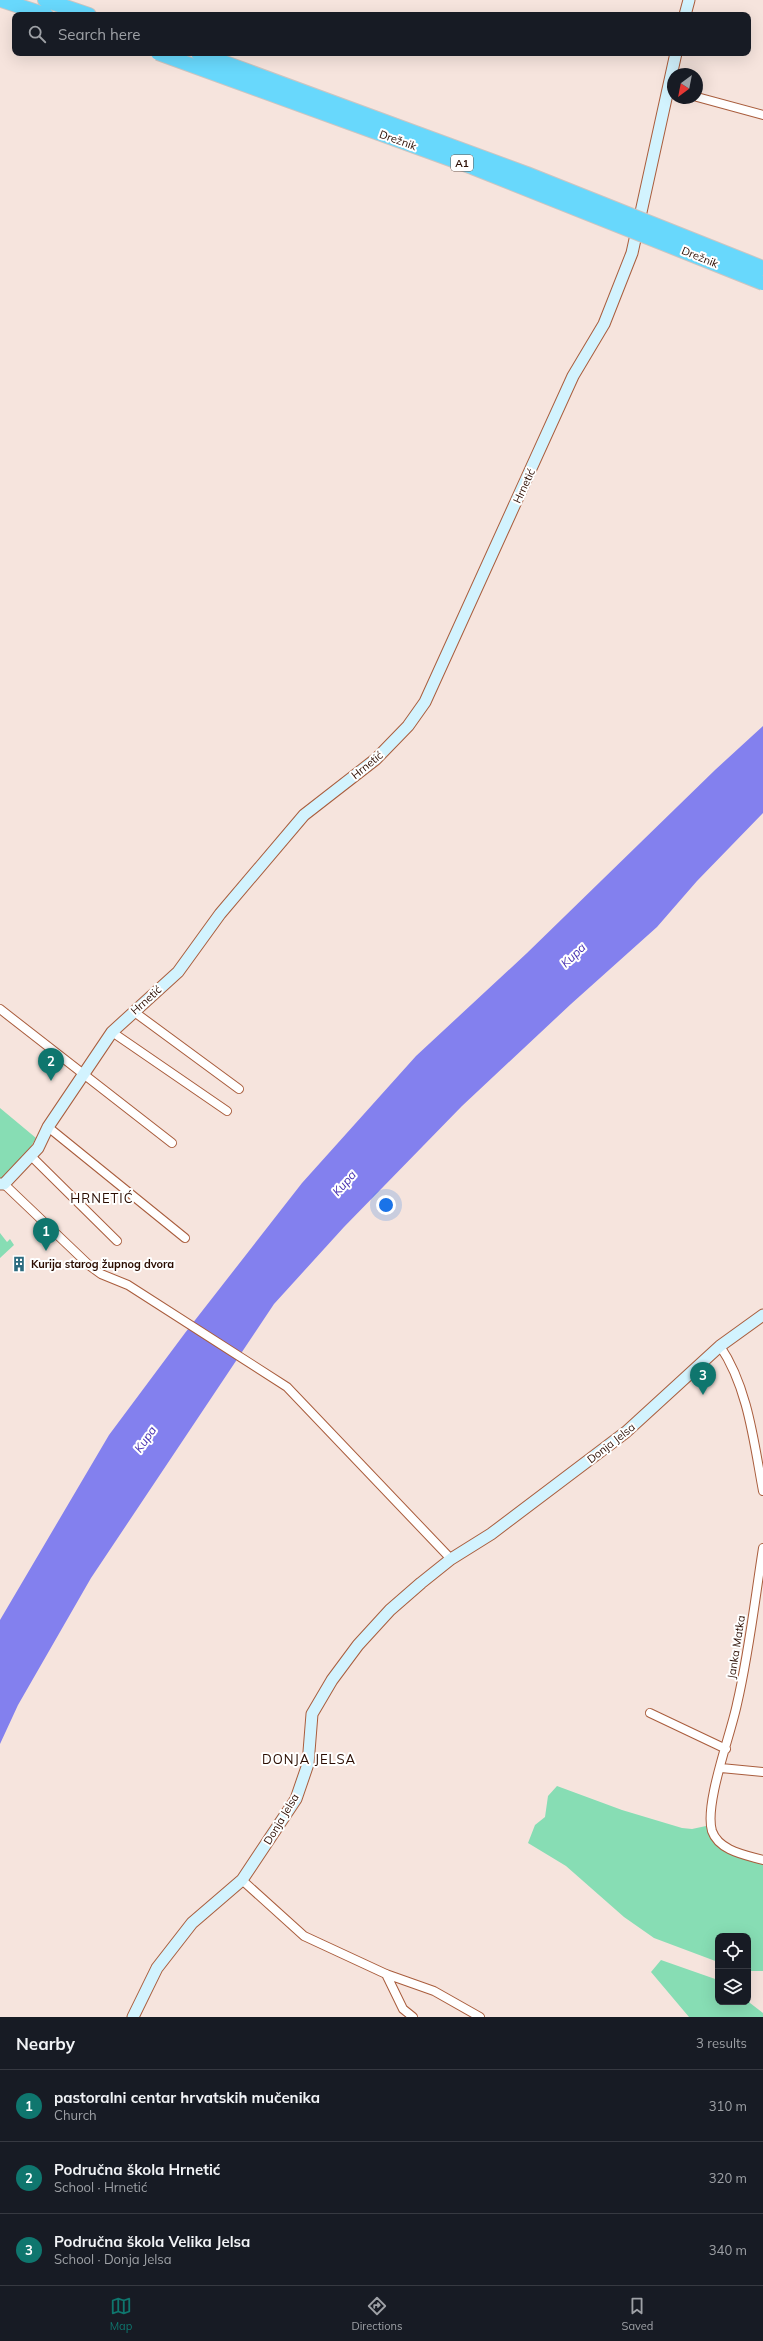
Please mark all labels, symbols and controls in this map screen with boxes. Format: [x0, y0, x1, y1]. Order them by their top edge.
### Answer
search box [12, 12, 751, 56]
icon: search [26, 23, 48, 45]
text: Search here [58, 25, 140, 44]
north arrow [667, 68, 703, 104]
street label: Drežnik [377, 127, 419, 153]
road number: A1 [451, 155, 473, 171]
street label: Drežnik [680, 243, 721, 271]
street label: Hrnetić [510, 466, 538, 506]
street label: Hrnetić [348, 748, 386, 782]
water label: Kupa [557, 940, 589, 970]
street label: Hrnetić [128, 982, 165, 1018]
pin: 2 [38, 1048, 64, 1081]
water label: Kupa [329, 1167, 359, 1199]
district label: HRNETIĆ [70, 1190, 134, 1206]
your location [376, 1195, 396, 1215]
pin: 1 [33, 1218, 59, 1251]
building icon: Kurija starog župnog dvora [10, 1255, 28, 1273]
place label: Kurija starog župnog dvora [31, 1257, 174, 1271]
pin: 3 [690, 1362, 716, 1395]
street label: Donja Jelsa [584, 1420, 638, 1466]
water label: Kupa [131, 1423, 159, 1455]
street label: Janka Matka [724, 1614, 748, 1680]
district label: DONJA JELSA [262, 1751, 356, 1767]
street label: Donja Jelsa [260, 1791, 302, 1847]
map controls [715, 1933, 751, 2005]
button: locate [715, 1933, 751, 1969]
button: layers [715, 1969, 751, 2005]
text: Nearby [16, 2033, 75, 2054]
text: 3 results [696, 2035, 747, 2051]
text: pastoralni centar hrvatskih mučenika [54, 2088, 320, 2107]
text: 1 [25, 2098, 33, 2114]
text: 310 m [709, 2098, 747, 2114]
text: Church [54, 2107, 97, 2123]
text: Područna škola Hrnetić [54, 2160, 220, 2179]
text: 2 [25, 2170, 33, 2186]
text: 320 m [709, 2170, 747, 2186]
text: School · Hrnetić [54, 2179, 147, 2195]
text: Područna škola Velika Jelsa [54, 2232, 250, 2251]
text: 3 [25, 2242, 33, 2258]
text: 340 m [709, 2242, 747, 2258]
text: School · Donja Jelsa [54, 2251, 172, 2267]
tab: Map [110, 2295, 132, 2333]
tab: Directions [352, 2295, 402, 2333]
tab: Saved [622, 2295, 653, 2333]

